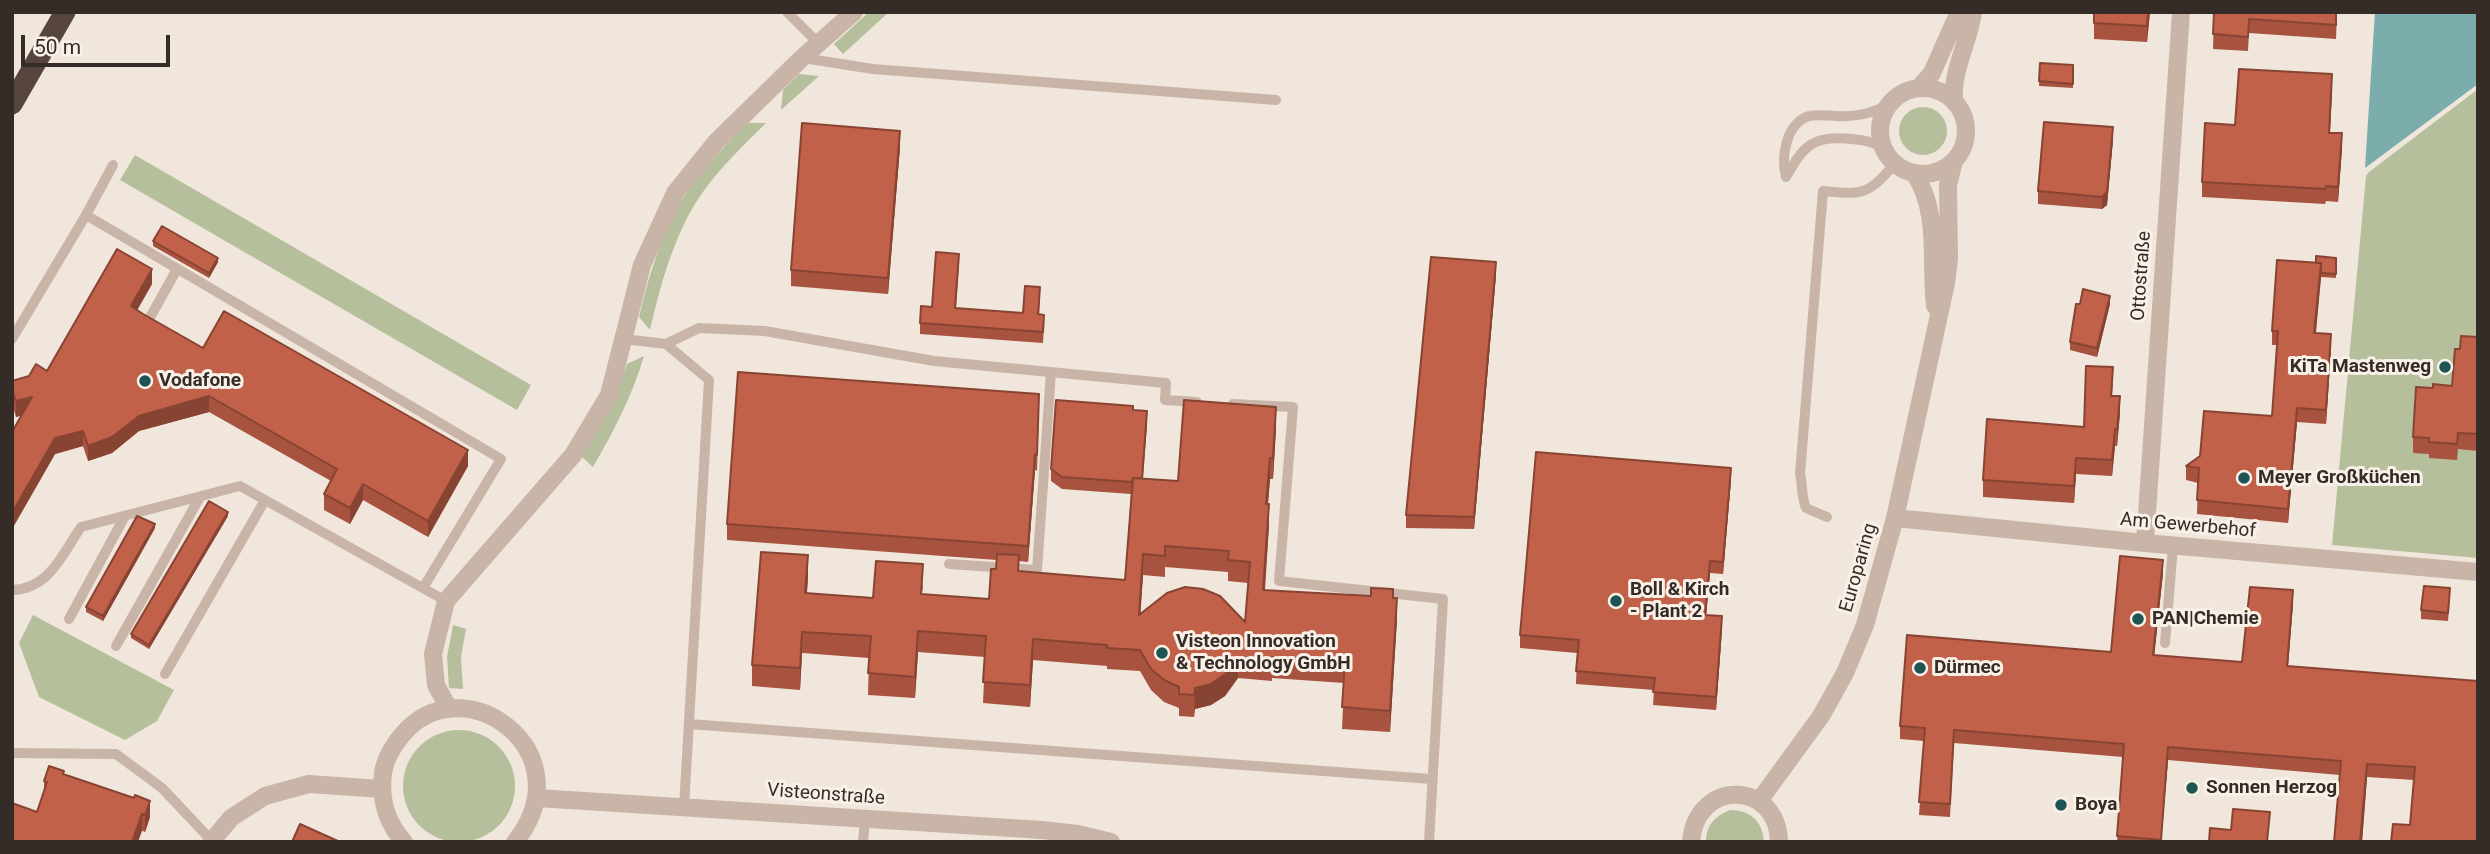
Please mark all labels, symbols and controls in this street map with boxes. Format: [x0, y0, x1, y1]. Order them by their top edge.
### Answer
scale bar [24, 21, 173, 65]
text: 50 m [34, 35, 81, 59]
street label: Ottostraße [2127, 230, 2157, 322]
place label: KiTa Mastenweg [2290, 356, 2431, 378]
marker: KiTa Mastenweg [2437, 359, 2453, 375]
place label: Vodafone [159, 370, 241, 392]
marker: Vodafone [137, 373, 153, 389]
place label: Meyer Großküchen [2258, 467, 2421, 489]
marker: Meyer Großküchen [2236, 470, 2252, 486]
street label: Am Gewerbehof [2119, 509, 2257, 543]
street label: Europaring [1835, 521, 1883, 615]
place label: Boll & Kirch - Plant 2 [1630, 579, 1729, 623]
marker: Boll & Kirch - Plant 2 [1608, 593, 1624, 609]
place label: PAN|Chemie [2152, 608, 2259, 630]
marker: PAN|Chemie [2130, 611, 2146, 627]
place label: Visteon Innovation & Technology GmbH [1176, 631, 1351, 675]
marker: Visteon Innovation & Technology GmbH [1154, 645, 1170, 661]
place label: Dürmec [1934, 657, 2001, 679]
marker: Dürmec [1912, 660, 1928, 676]
place label: Sonnen Herzog [2206, 777, 2337, 799]
street label: Visteonstraße [766, 780, 886, 810]
marker: Sonnen Herzog [2184, 780, 2200, 796]
place label: Boya [2075, 794, 2117, 816]
marker: Boya [2053, 797, 2069, 813]

